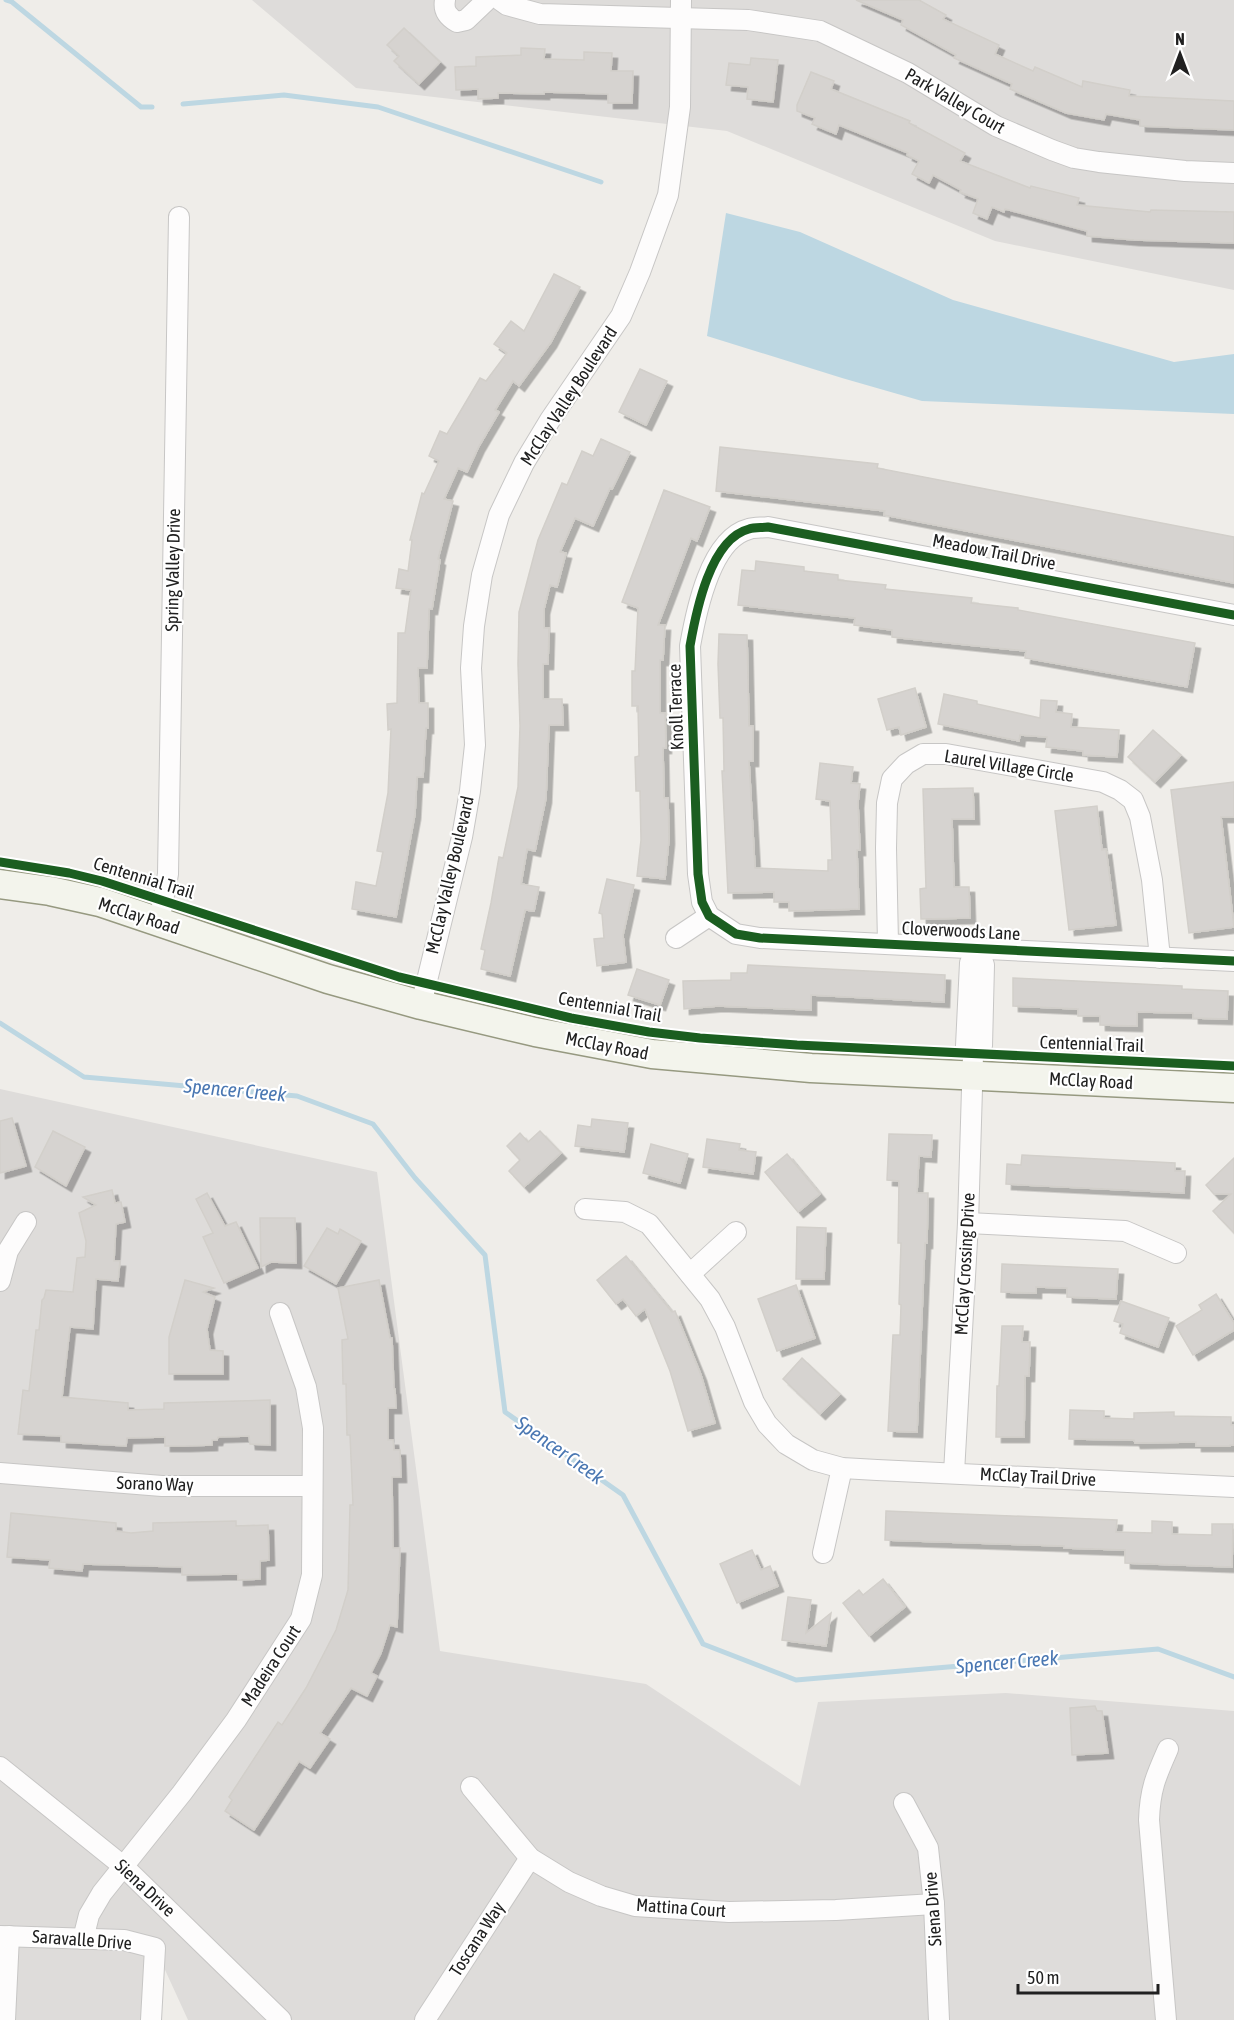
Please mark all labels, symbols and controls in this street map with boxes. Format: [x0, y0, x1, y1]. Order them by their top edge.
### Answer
north arrow [1150, 24, 1210, 84]
text: N [1175, 30, 1185, 48]
street label: Park Valley Court [902, 63, 1009, 138]
street label: McClay Valley Boulevard [516, 322, 621, 469]
street label: Spring Valley Drive [161, 508, 184, 632]
street label: Meadow Trail Drive [931, 529, 1057, 574]
street label: Knoll Terrace [663, 663, 688, 751]
street label: Laurel Village Circle [943, 745, 1075, 786]
street label: McClay Valley Boulevard [421, 794, 478, 956]
street label: Centennial Trail [91, 852, 197, 903]
street label: McClay Road [96, 893, 182, 939]
street label: Cloverwoods Lane [901, 917, 1021, 944]
street label: Centennial Trail [557, 987, 664, 1026]
street label: McClay Road [564, 1027, 650, 1064]
street label: Centennial Trail [1039, 1031, 1145, 1056]
street label: McClay Road [1048, 1068, 1134, 1093]
water label: Spencer Creek [182, 1073, 287, 1105]
street label: McClay Crossing Drive [950, 1192, 979, 1336]
water label: Spencer Creek [511, 1410, 609, 1489]
street label: McClay Trail Drive [979, 1463, 1097, 1490]
street label: Sorano Way [116, 1472, 194, 1495]
street label: Madeira Court [237, 1621, 305, 1710]
water label: Spencer Creek [954, 1646, 1059, 1678]
street label: Siena Drive [111, 1855, 180, 1921]
street label: Siena Drive [919, 1871, 946, 1947]
street label: Mattina Court [635, 1894, 727, 1921]
street label: Toscana Way [445, 1898, 508, 1980]
street label: Saravalle Drive [32, 1926, 133, 1953]
scale bar [1018, 1957, 1158, 1995]
text: 50 m [1027, 1967, 1059, 1988]

